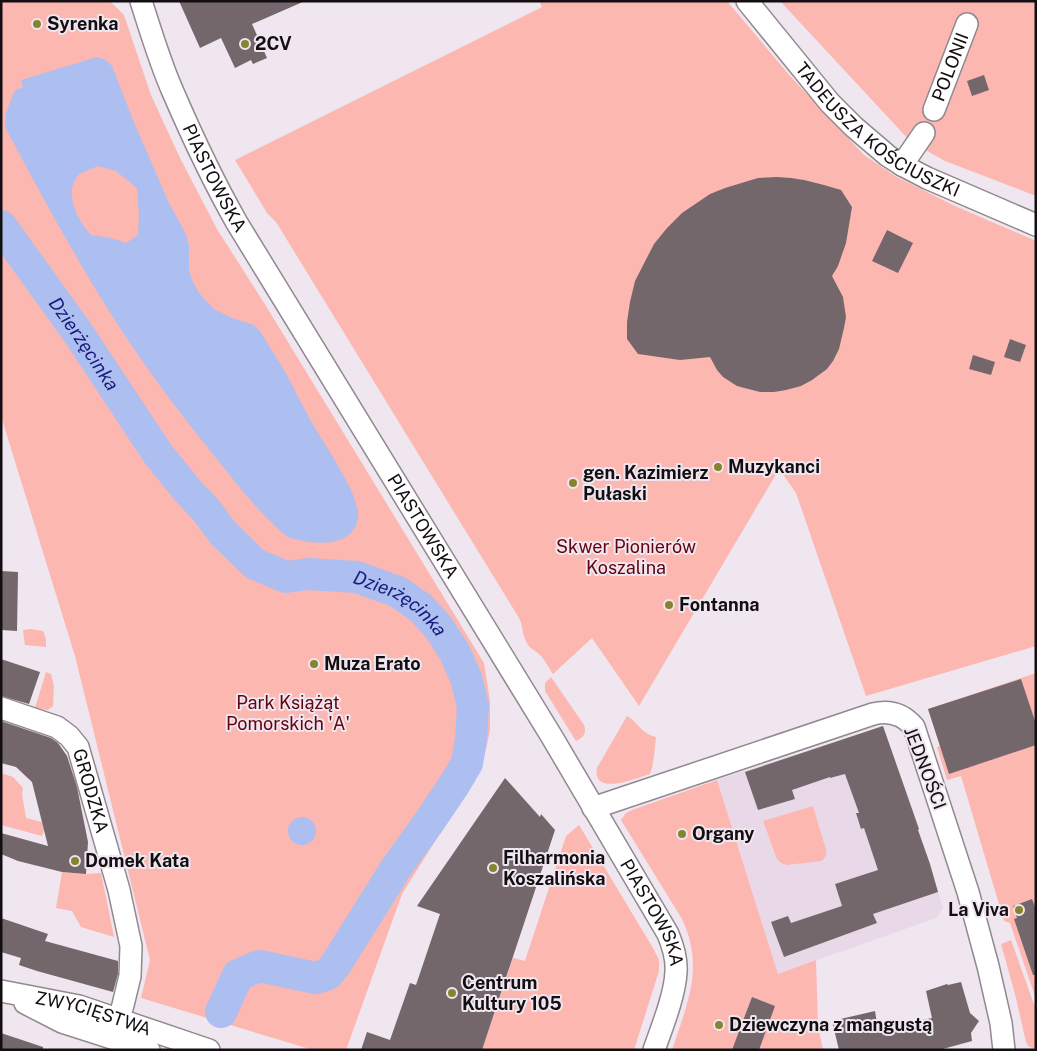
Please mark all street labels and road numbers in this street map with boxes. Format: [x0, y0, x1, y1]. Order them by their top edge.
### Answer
street label: POLONII [927, 30, 973, 104]
street label: TADEUSZA KOŚCIUSZKI [791, 58, 963, 201]
street label: PIASTOWSKA [179, 120, 251, 236]
street label: PIASTOWSKA [383, 470, 463, 582]
street label: JEDNOŚCI [900, 723, 952, 812]
street label: GRODZKA [69, 746, 113, 836]
street label: PIASTOWSKA [616, 855, 687, 968]
street label: ZWYCIĘSTWA [34, 987, 154, 1040]

